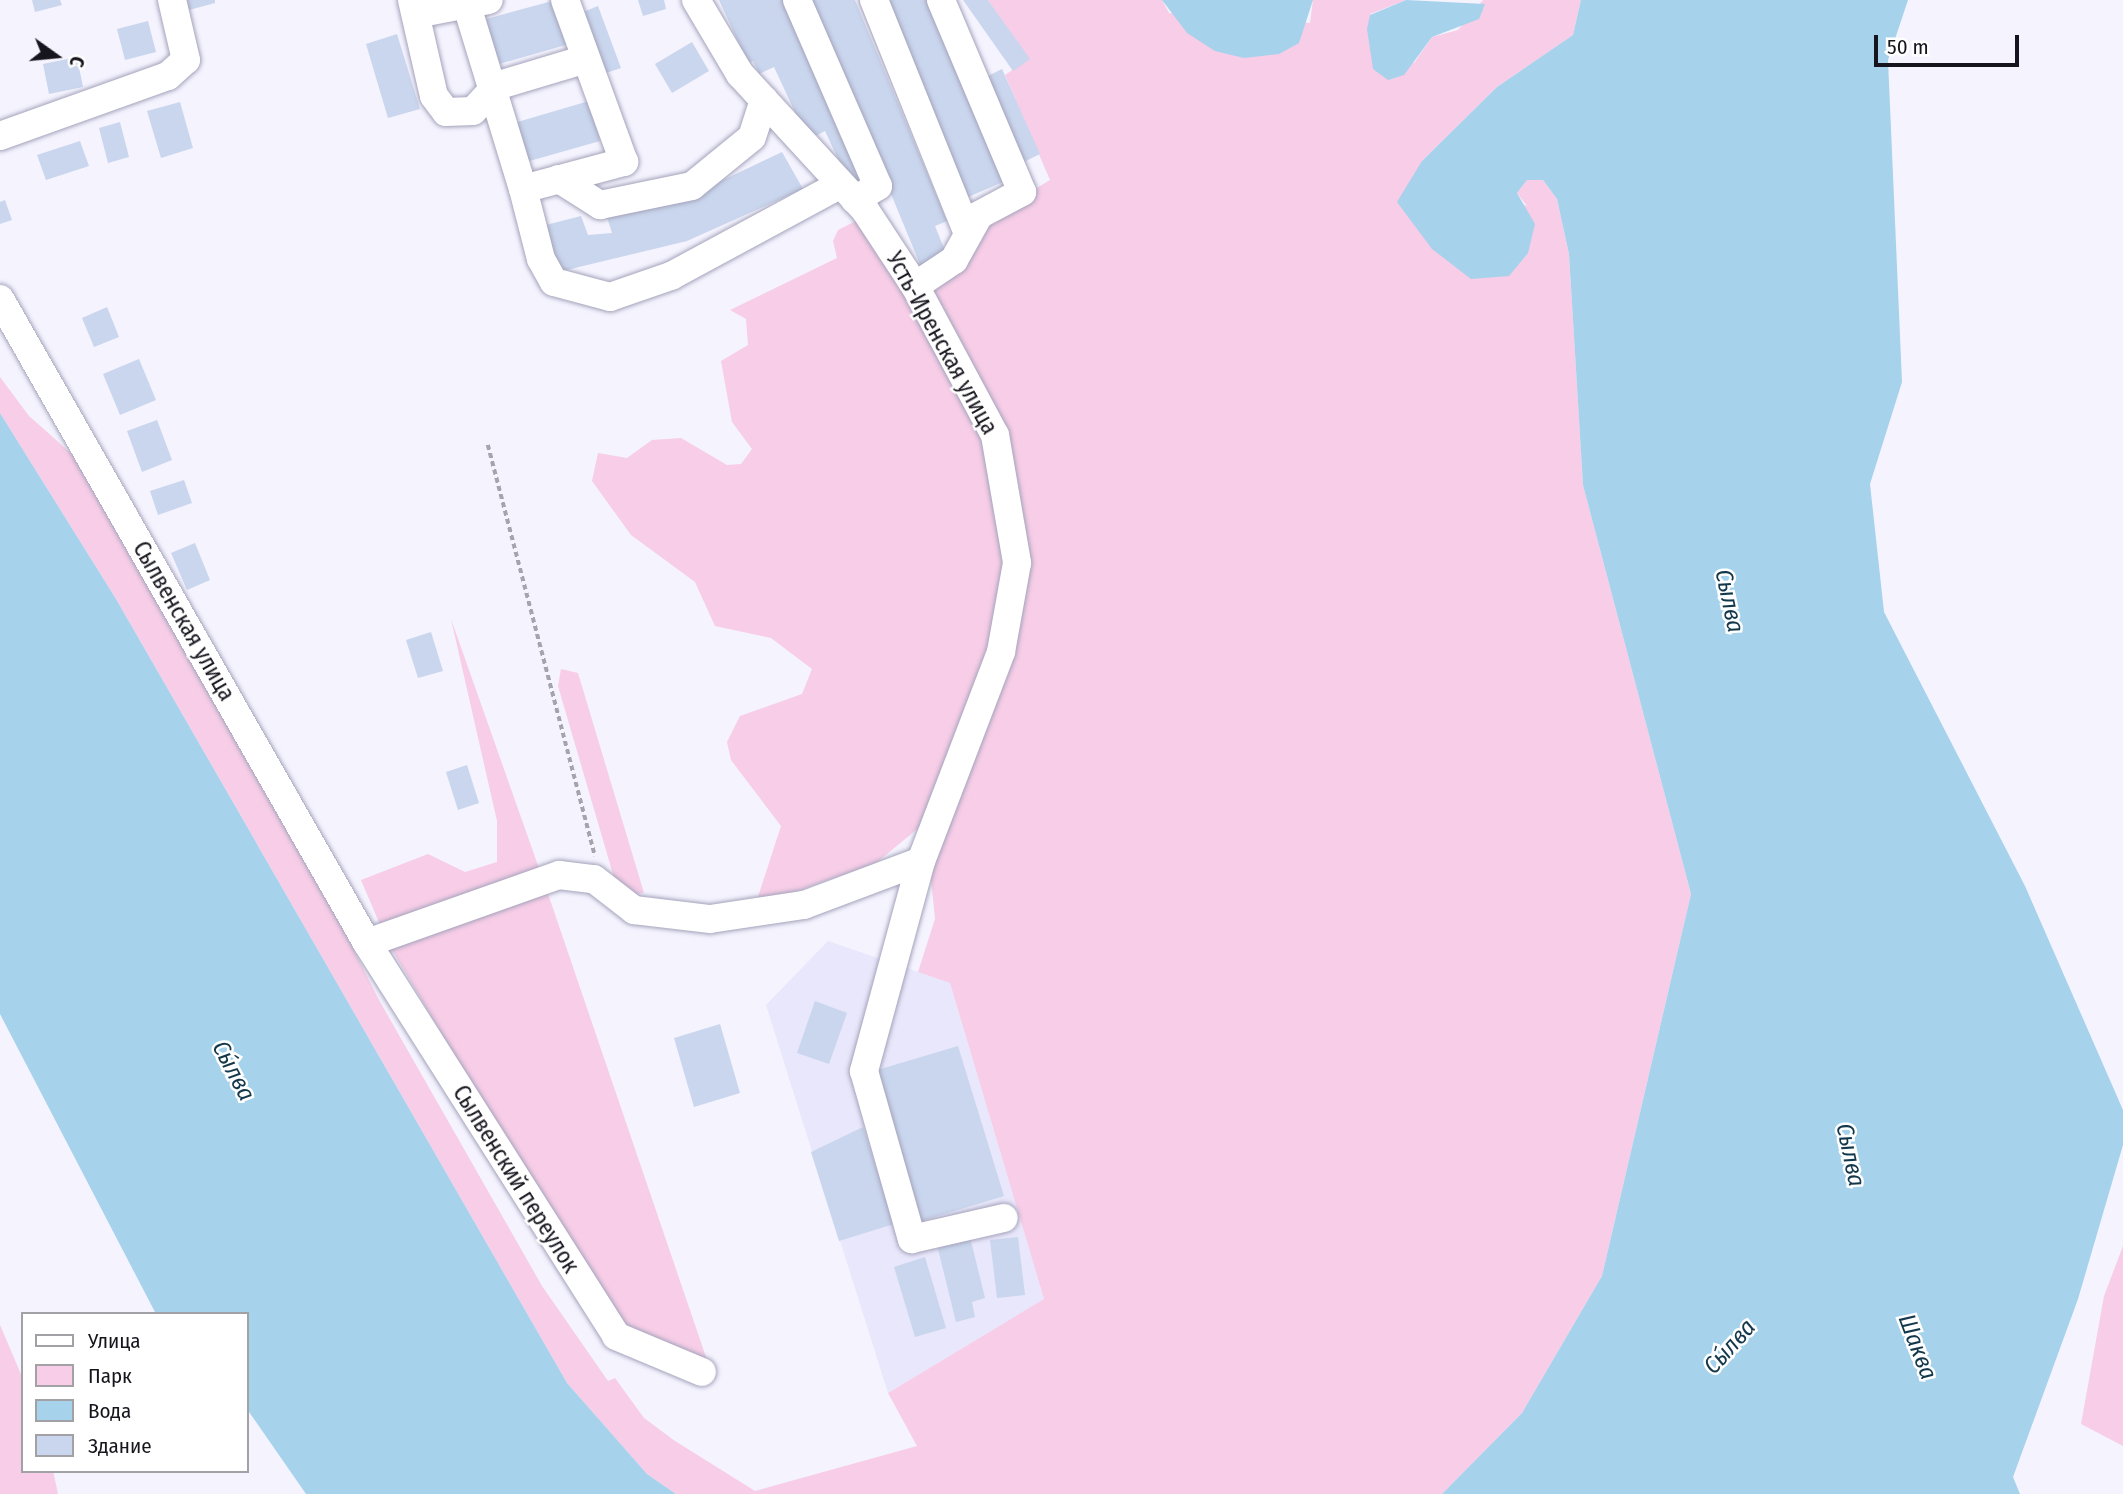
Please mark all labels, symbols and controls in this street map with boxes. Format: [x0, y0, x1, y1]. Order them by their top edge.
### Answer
north arrow [21, 21, 91, 91]
scale bar [1878, 21, 2023, 65]
text: 50 m [1887, 34, 1929, 60]
text: С [64, 54, 89, 69]
street label: Усть-Иренская улица [880, 247, 1004, 439]
street label: Сылвенская улица [127, 536, 241, 706]
water label: Сылва [1708, 567, 1750, 635]
water label: Сы́лва [205, 1036, 261, 1106]
street label: Сылвенский переулок [447, 1080, 585, 1278]
water label: Сылва [1829, 1121, 1871, 1189]
water label: Шаква [1891, 1310, 1943, 1384]
legend [21, 1312, 248, 1473]
water label: Сы́лва [1698, 1314, 1762, 1380]
text: Улица [88, 1328, 141, 1354]
text: Парк [88, 1363, 132, 1389]
text: Вода [88, 1398, 131, 1424]
text: Здание [88, 1433, 152, 1459]

